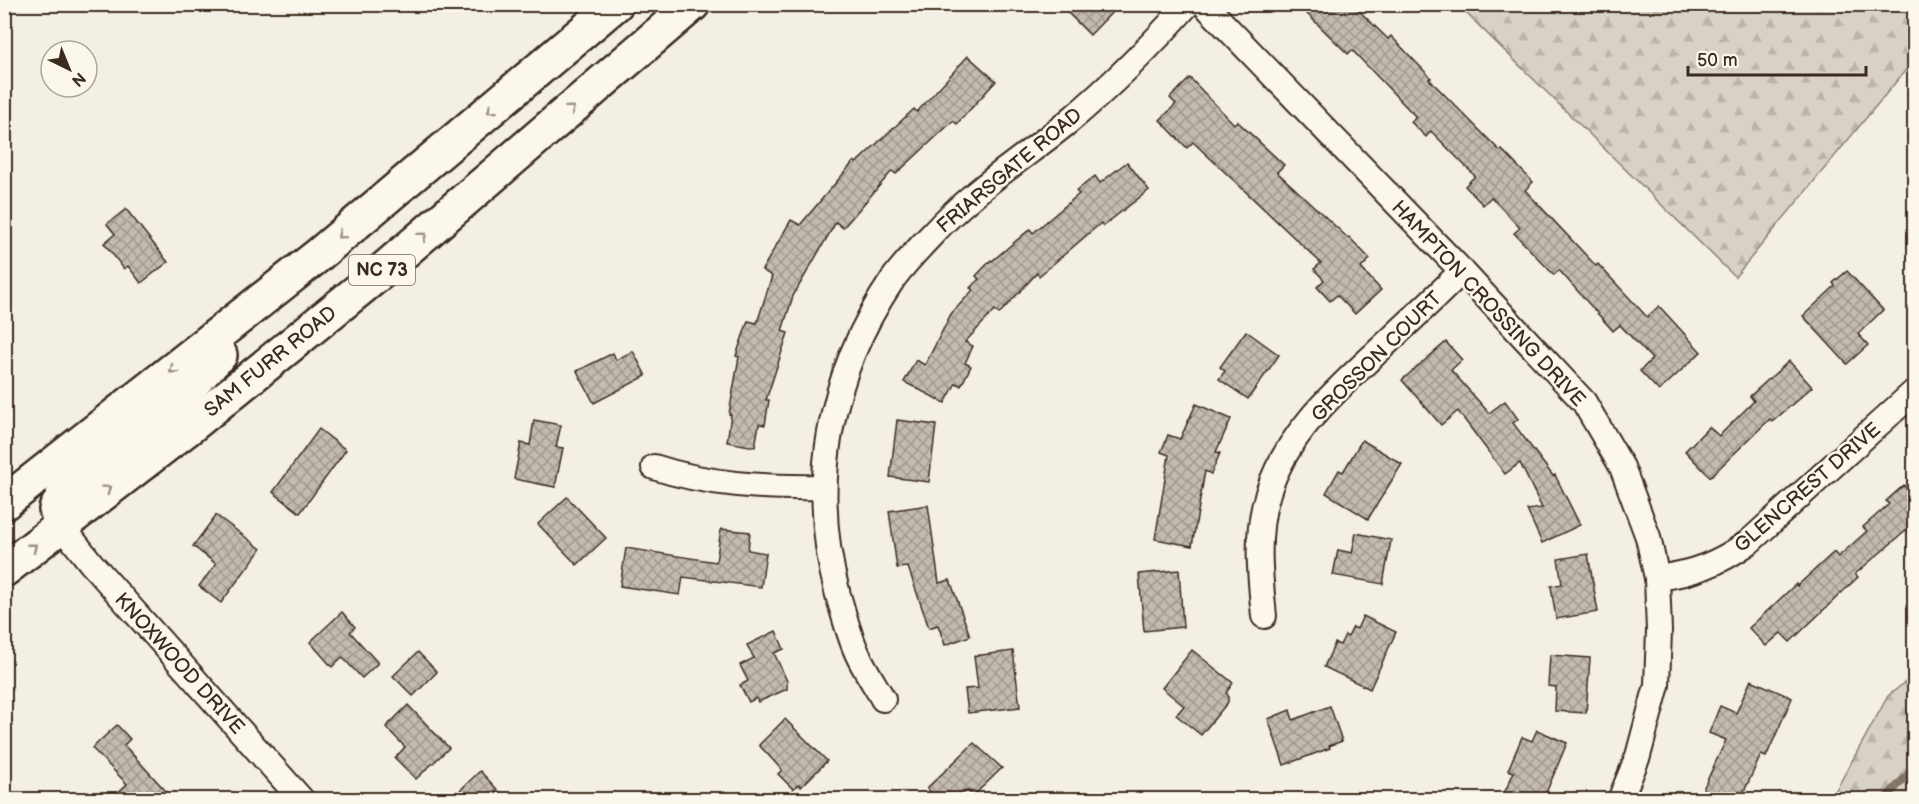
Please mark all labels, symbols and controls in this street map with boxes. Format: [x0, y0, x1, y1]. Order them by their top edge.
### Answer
north arrow [39, 39, 99, 99]
scale bar [1688, 39, 1866, 77]
text: 50 m [1697, 50, 1738, 71]
text: N [67, 68, 89, 90]
one-way arrow [487, 102, 498, 113]
street label: FRIARSGATE ROAD [932, 103, 1087, 238]
one-way arrow [564, 105, 575, 116]
street label: HAMPTON CROSSING DRIVE [1386, 196, 1590, 412]
one-way arrow [337, 228, 348, 239]
one-way arrow [416, 232, 427, 243]
road number: NC 73 [349, 255, 415, 285]
street label: GROSSON COURT [1306, 286, 1447, 427]
street label: SAM FURR ROAD [200, 301, 342, 422]
one-way arrow [168, 363, 179, 374]
street label: GLENCREST DRIVE [1730, 418, 1886, 558]
one-way arrow [101, 486, 112, 497]
one-way arrow [26, 544, 37, 555]
street label: KNOXWOOD DRIVE [109, 588, 249, 739]

